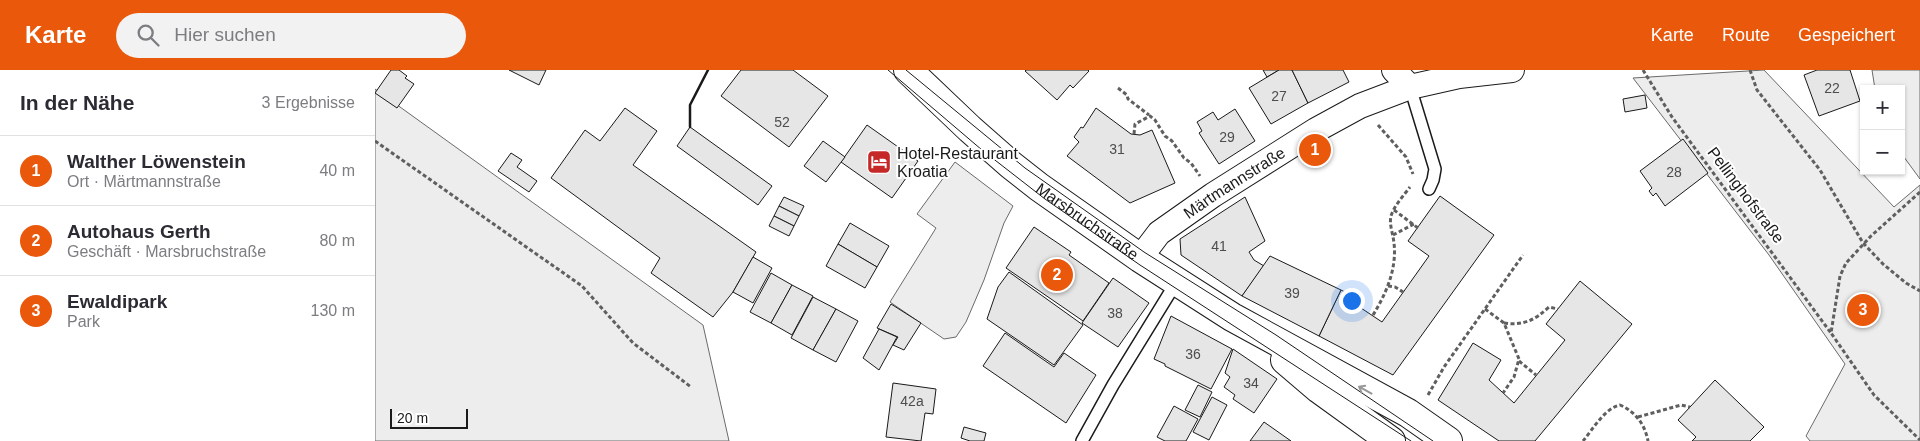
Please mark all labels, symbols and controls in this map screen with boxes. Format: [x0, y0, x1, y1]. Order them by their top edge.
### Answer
search box [116, 13, 466, 58]
text: Karte [25, 21, 86, 48]
icon: search [134, 21, 162, 49]
text: Hier suchen [174, 24, 276, 45]
text: Karte [1651, 25, 1694, 45]
text: Route [1722, 25, 1770, 45]
text: Gespeichert [1798, 25, 1895, 45]
house number: 22 [1824, 80, 1840, 96]
map controls [1860, 85, 1905, 175]
button: + [1860, 85, 1905, 130]
house number: 27 [1271, 88, 1287, 104]
text: In der Nähe [20, 91, 134, 114]
text: 3 Ergebnisse [262, 94, 355, 111]
house number: 52 [774, 114, 790, 130]
house number: 29 [1219, 129, 1235, 145]
button: − [1860, 130, 1905, 175]
pin: 1 [1299, 131, 1331, 169]
house number: 31 [1109, 141, 1125, 157]
street label: Märtmannstraße [1180, 143, 1288, 222]
street label: Pellinghofstraße [1704, 144, 1788, 246]
place label: Hotel-Restaurant Kroatia [897, 145, 1019, 180]
hotel icon: Hotel-Restaurant Kroatia [866, 149, 892, 175]
text: Walther Löwenstein [67, 151, 246, 172]
text: 1 [32, 162, 40, 179]
text: 40 m [319, 162, 355, 179]
house number: 28 [1666, 164, 1682, 180]
text: Ort · Märtmannstraße [67, 173, 221, 190]
street label: Marsbruchstraße [1033, 179, 1142, 263]
text: Autohaus Gerth [67, 221, 211, 242]
text: 2 [32, 232, 40, 249]
text: 80 m [319, 232, 355, 249]
house number: 41 [1211, 238, 1227, 254]
text: Geschäft · Marsbruchstraße [67, 243, 266, 260]
pin: 2 [1041, 256, 1073, 294]
house number: 39 [1284, 285, 1300, 301]
your location [1339, 288, 1365, 314]
text: Ewaldipark [67, 291, 167, 312]
pin: 3 [1847, 291, 1879, 329]
text: 3 [32, 302, 40, 319]
text: 130 m [311, 302, 355, 319]
house number: 38 [1107, 305, 1123, 321]
text: Park [67, 313, 100, 330]
house number: 36 [1185, 346, 1201, 362]
house number: 34 [1243, 375, 1259, 391]
one-way arrow [1358, 385, 1373, 394]
house number: 42a [900, 393, 924, 409]
scale bar [390, 406, 467, 429]
text: 20 m [397, 410, 428, 426]

